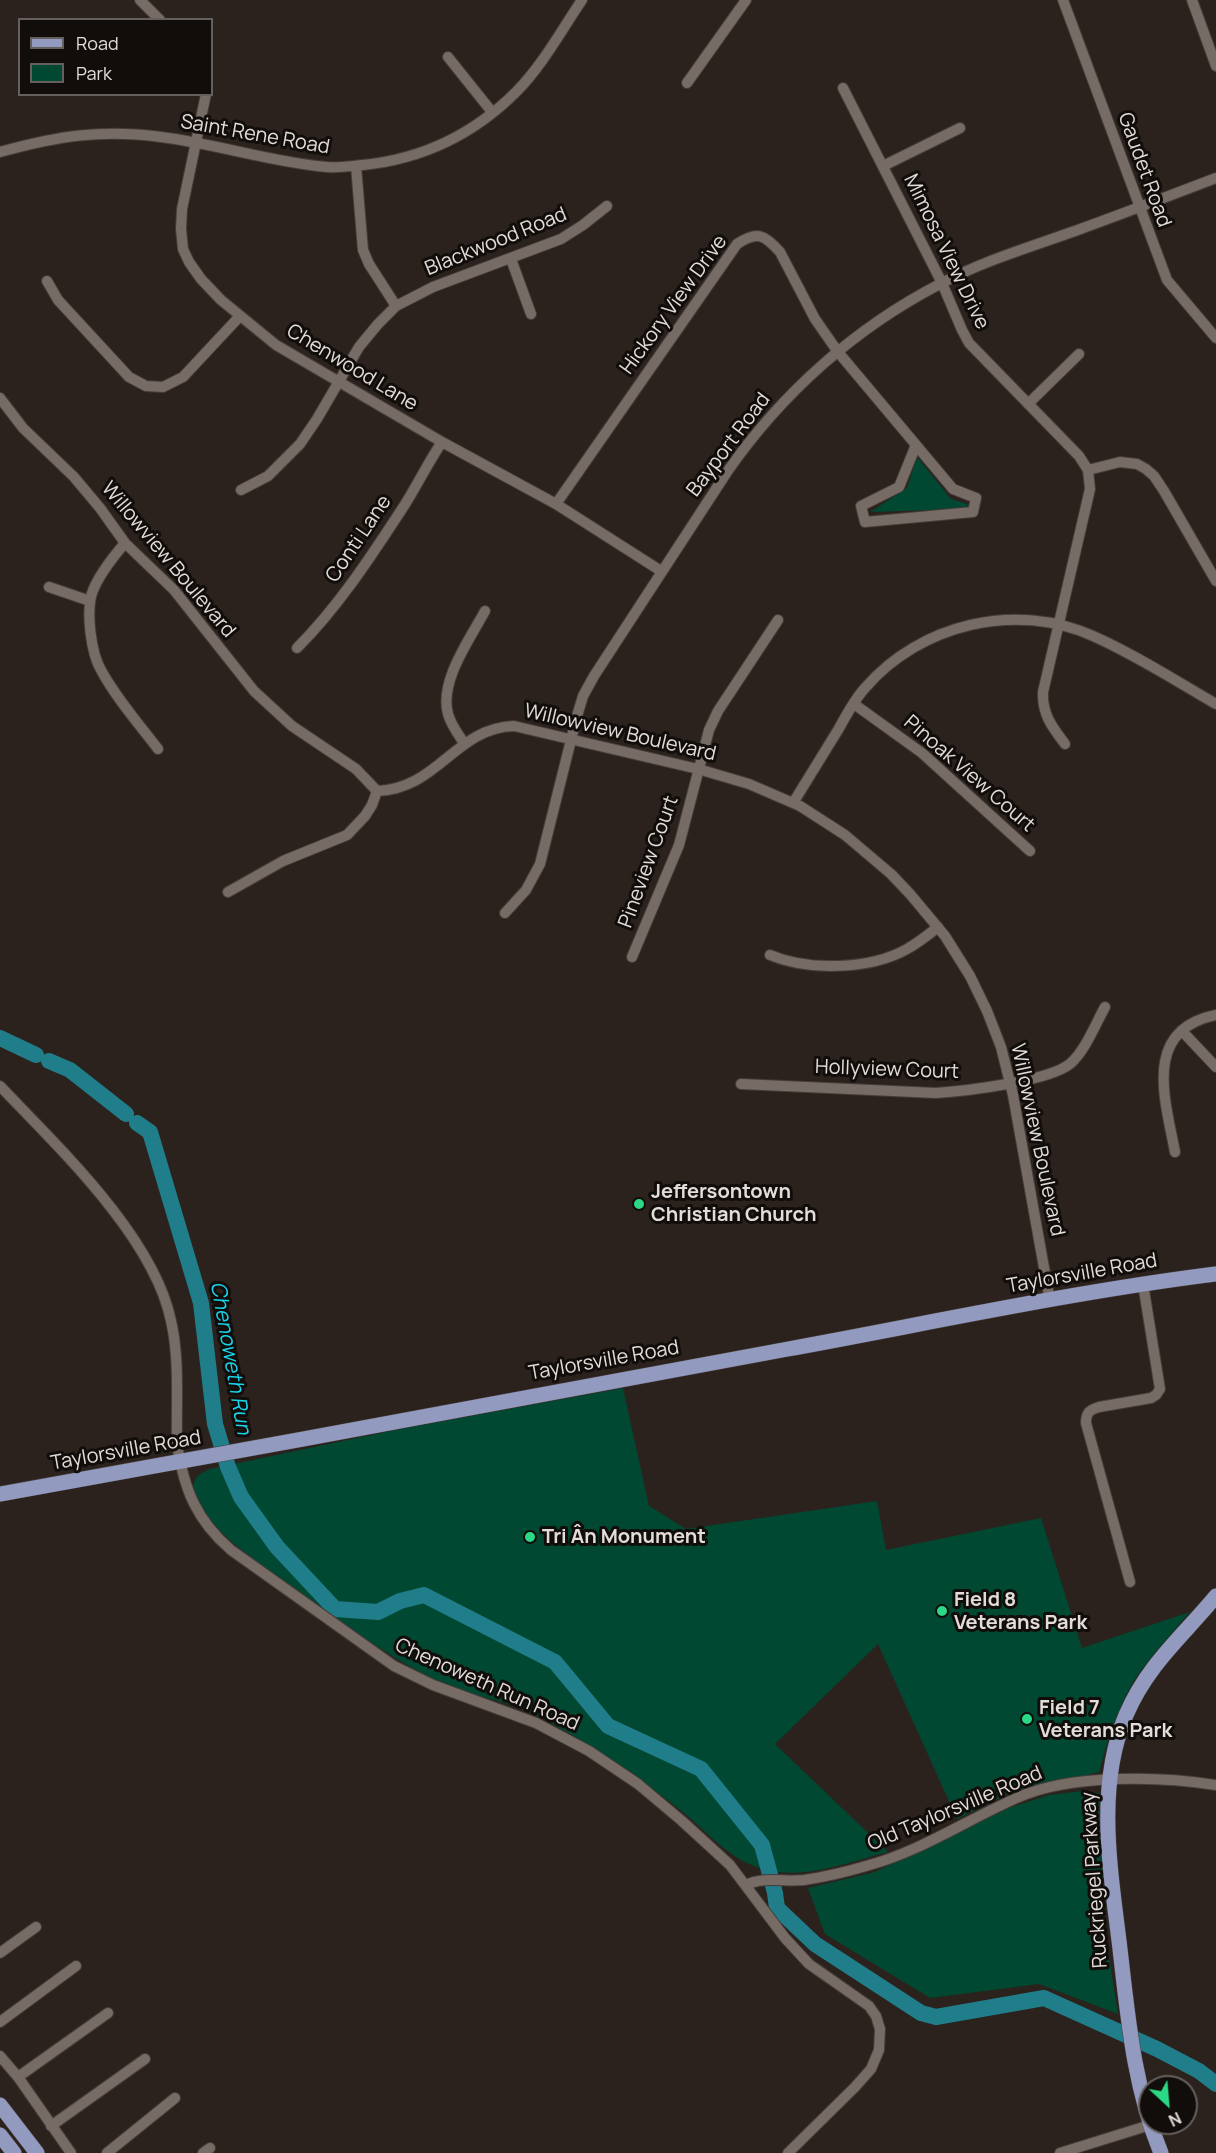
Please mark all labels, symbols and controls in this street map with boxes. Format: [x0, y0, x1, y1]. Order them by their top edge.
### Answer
legend [18, 18, 213, 96]
text: Road [76, 31, 119, 55]
text: Park [76, 61, 112, 85]
street label: Gaudet Road [1112, 109, 1176, 231]
street label: Saint Rene Road [179, 110, 331, 160]
street label: Mimosa View Drive [898, 171, 994, 333]
street label: Blackwood Road [422, 203, 570, 281]
street label: Hickory View Drive [615, 231, 733, 379]
street label: Chenwood Lane [282, 319, 422, 417]
street label: Bayport Road [682, 388, 776, 502]
street label: Willowview Boulevard [96, 477, 240, 643]
street label: Conti Lane [321, 491, 397, 587]
street label: Willowview Boulevard [522, 699, 718, 767]
street label: Pinoak View Court [899, 711, 1039, 837]
street label: Pineview Court [614, 793, 684, 931]
street label: Willowview Boulevard [1005, 1042, 1069, 1238]
street label: Hollyview Court [815, 1055, 959, 1085]
place label: Jeffersontown Christian Church [651, 1180, 817, 1227]
marker: Jeffersontown Christian Church [632, 1197, 646, 1211]
street label: Taylorsville Road [1005, 1249, 1159, 1299]
water label: Chenoweth Run [204, 1279, 256, 1437]
street label: Taylorsville Road [527, 1336, 681, 1386]
street label: Taylorsville Road [49, 1426, 203, 1476]
place label: Tri Ân Monument [542, 1525, 706, 1549]
marker: Tri Ân Monument [523, 1530, 537, 1544]
place label: Field 8 Veterans Park [954, 1588, 1087, 1635]
marker: Field 8 Veterans Park [935, 1604, 949, 1618]
street label: Chenoweth Run Road [391, 1634, 583, 1736]
place label: Field 7 Veterans Park [1039, 1696, 1172, 1743]
marker: Field 7 Veterans Park [1020, 1712, 1034, 1726]
street label: Old Taylorsville Road [864, 1761, 1046, 1857]
street label: Ruckriegel Parkway [1077, 1791, 1113, 1969]
north arrow [1138, 2075, 1198, 2135]
text: N [1165, 2107, 1185, 2132]

